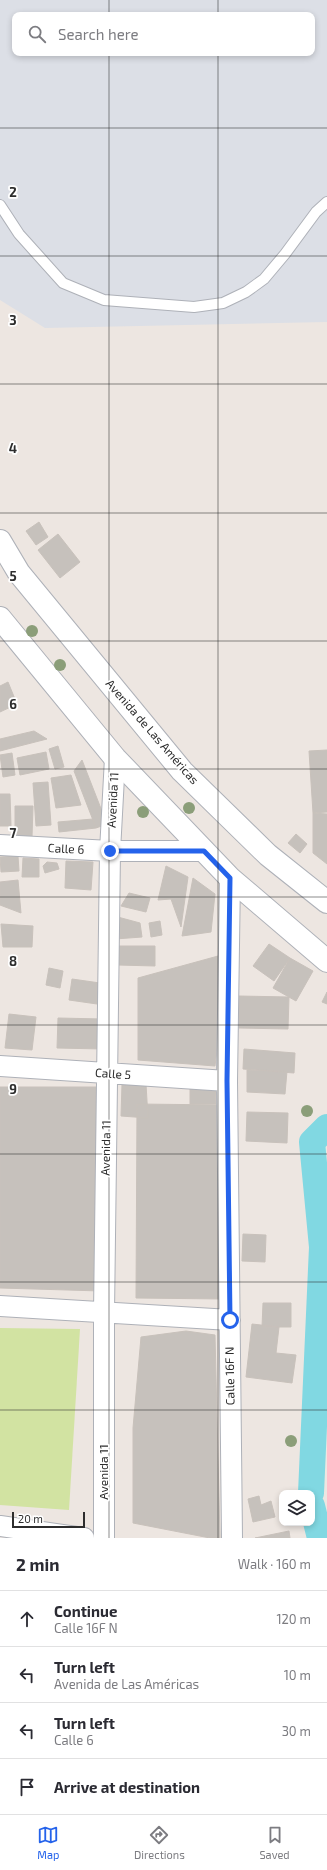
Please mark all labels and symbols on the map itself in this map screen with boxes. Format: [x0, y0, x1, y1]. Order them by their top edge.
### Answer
text: 2 [9, 184, 17, 200]
text: 3 [9, 312, 17, 328]
text: 4 [9, 440, 17, 456]
text: 5 [9, 568, 17, 584]
street label: Avenida de Las Américas [104, 676, 202, 787]
text: 6 [9, 696, 17, 712]
street label: Avenida 11 [104, 772, 120, 828]
text: 7 [10, 825, 17, 841]
street label: Calle 6 [47, 840, 85, 856]
route end [101, 842, 119, 860]
text: 8 [9, 953, 17, 969]
street label: Calle 5 [95, 1065, 132, 1081]
text: 9 [9, 1081, 17, 1097]
street label: Avenida 11 [98, 1120, 112, 1176]
route start [221, 1311, 239, 1329]
street label: Calle 16F N [221, 1347, 237, 1405]
street label: Avenida 11 [96, 1444, 110, 1500]
scale bar [12, 1510, 85, 1529]

